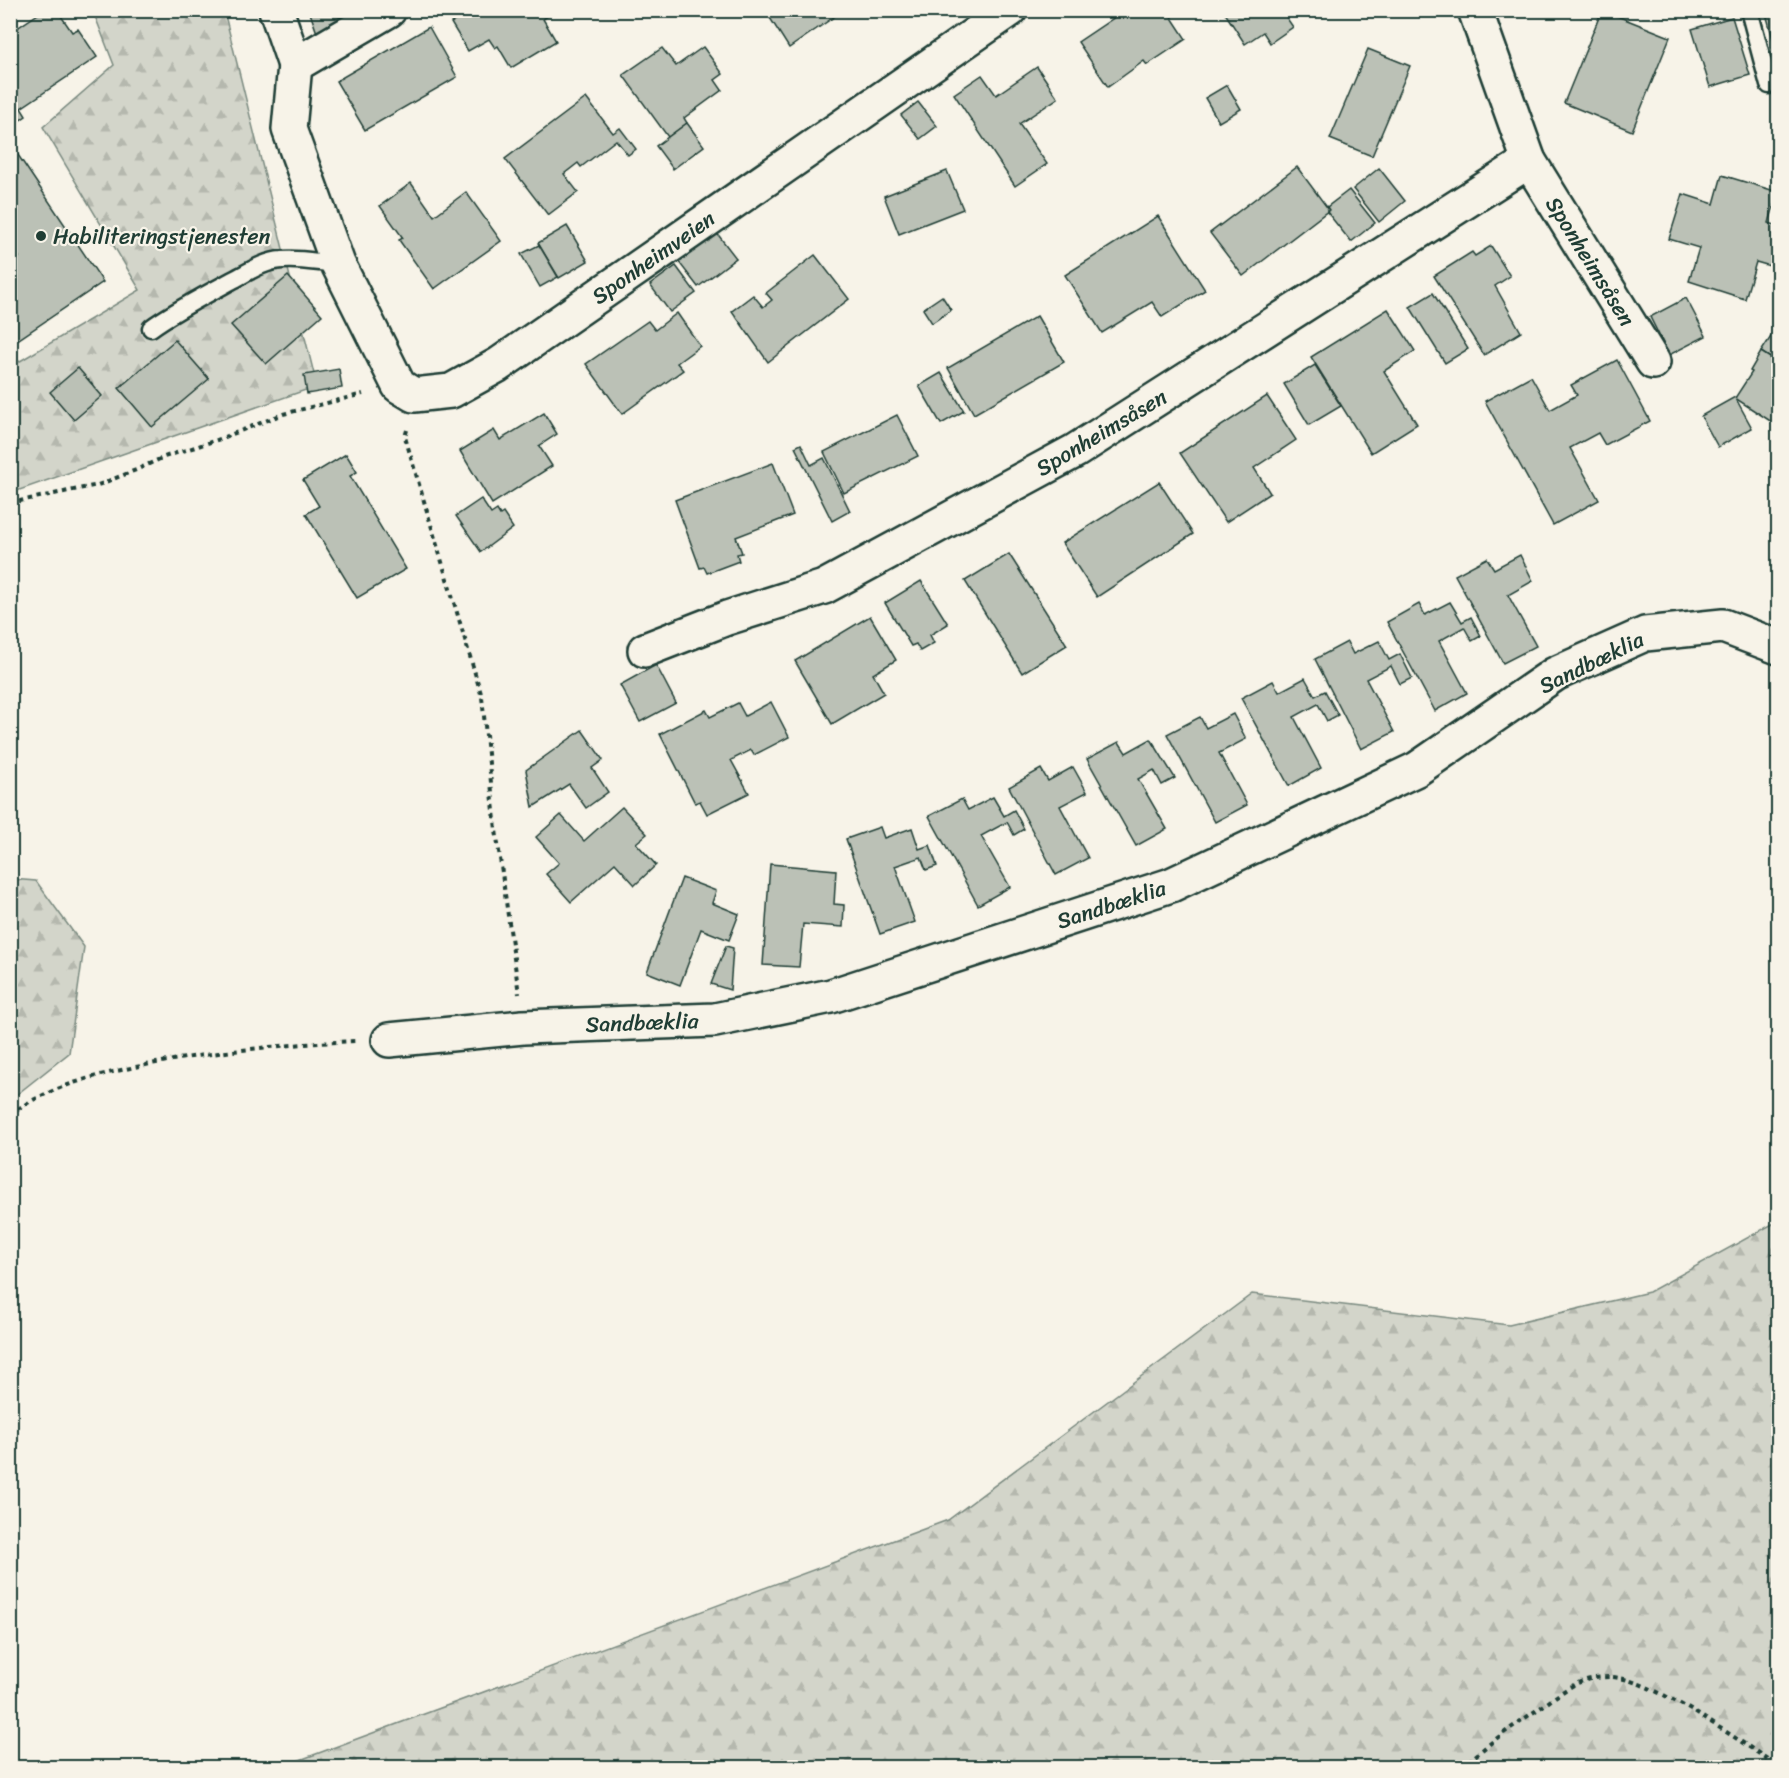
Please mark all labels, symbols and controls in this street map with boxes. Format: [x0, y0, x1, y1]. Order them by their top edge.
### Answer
street label: Sponheimsåsen [1535, 188, 1646, 334]
street label: Sponheimveien [583, 200, 724, 315]
place label: Habiliteringstjenesten [53, 217, 271, 256]
marker: Habiliteringstjenesten [34, 229, 48, 243]
street label: Sponheimsåsen [1028, 378, 1175, 487]
street label: Sandbæklia [1532, 620, 1651, 705]
street label: Sandbæklia [1051, 868, 1172, 940]
street label: Sandbæklia [585, 1001, 700, 1044]

